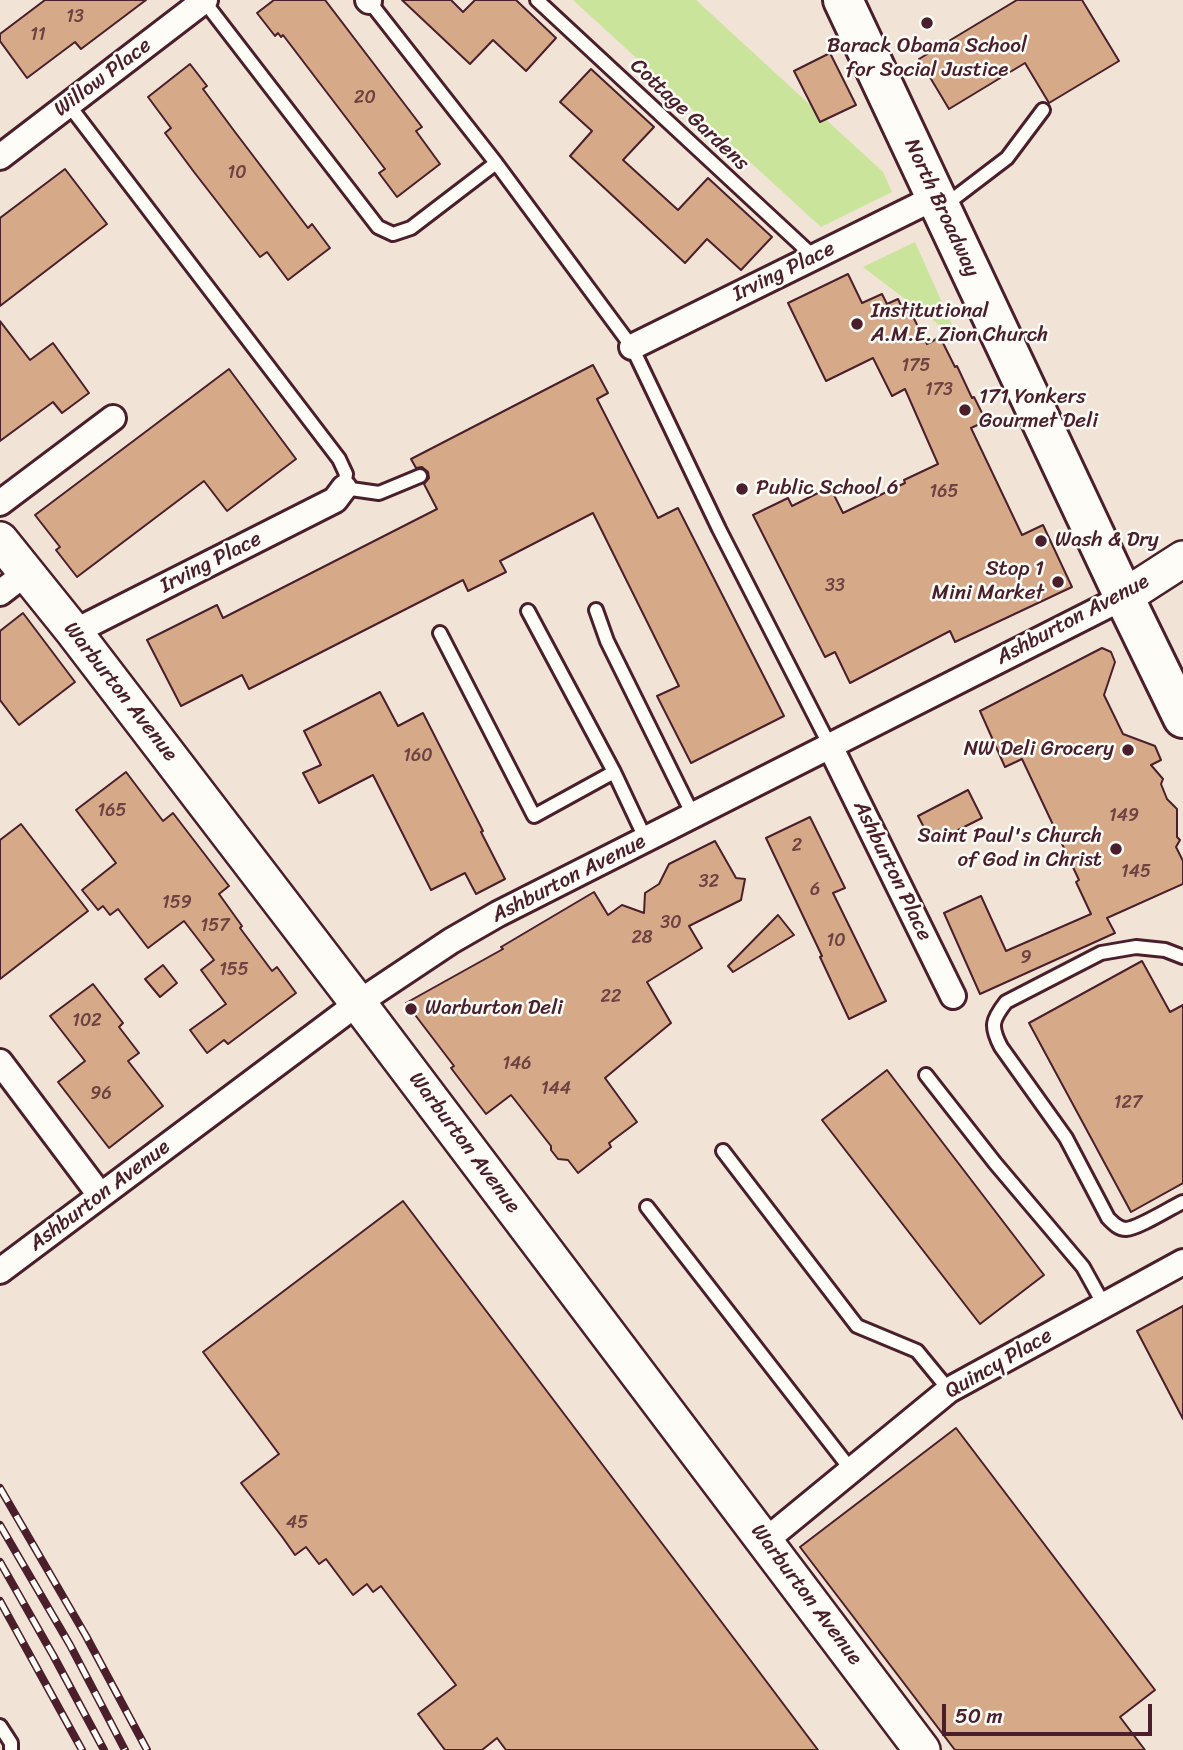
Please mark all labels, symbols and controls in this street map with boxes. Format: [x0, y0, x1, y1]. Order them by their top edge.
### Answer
house number: 13 [66, 6, 84, 28]
marker: Barack Obama School for Social Justice [919, 15, 935, 31]
house number: 11 [30, 24, 46, 46]
street label: Willow Place [49, 33, 157, 123]
place label: Barack Obama School for Social Justice [827, 34, 1027, 84]
street label: Cottage Gardens [624, 54, 754, 176]
house number: 20 [354, 87, 376, 109]
street label: North Broadway [898, 135, 984, 281]
house number: 10 [227, 162, 247, 184]
street label: Irving Place [729, 236, 839, 308]
place label: Institutional A.M.E. Zion Church [871, 299, 1048, 349]
marker: Institutional A.M.E. Zion Church [849, 316, 865, 332]
house number: 175 [902, 355, 930, 377]
house number: 173 [925, 379, 953, 401]
place label: 171 Yonkers Gourmet Deli [979, 385, 1098, 435]
marker: 171 Yonkers Gourmet Deli [957, 402, 973, 418]
place label: Public School 6 [756, 476, 899, 502]
marker: Public School 6 [734, 481, 750, 497]
house number: 165 [930, 481, 958, 503]
street label: Irving Place [156, 527, 266, 599]
place label: Wash & Dry [1055, 528, 1159, 554]
marker: Wash & Dry [1033, 533, 1049, 549]
place label: Stop 1 Mini Market [932, 557, 1044, 607]
street label: Ashburton Avenue [992, 569, 1154, 671]
marker: Stop 1 Mini Market [1050, 574, 1066, 590]
house number: 33 [825, 575, 845, 597]
street label: Warburton Avenue [58, 617, 182, 767]
place label: NW Deli Grocery [964, 737, 1114, 763]
marker: NW Deli Grocery [1120, 742, 1136, 758]
house number: 160 [403, 745, 433, 767]
street label: Ashburton Place [847, 797, 937, 945]
house number: 165 [98, 800, 126, 822]
house number: 149 [1109, 805, 1139, 827]
place label: Saint Paul's Church of God in Christ [918, 824, 1102, 874]
street label: Ashburton Avenue [488, 829, 650, 929]
house number: 2 [792, 835, 802, 857]
marker: Saint Paul's Church of God in Christ [1108, 841, 1124, 857]
house number: 145 [1121, 861, 1151, 883]
house number: 32 [699, 871, 719, 893]
house number: 6 [810, 879, 820, 901]
house number: 159 [162, 892, 192, 914]
house number: 30 [660, 912, 682, 934]
house number: 157 [201, 915, 229, 937]
house number: 28 [631, 927, 653, 949]
house number: 10 [826, 930, 846, 952]
house number: 9 [1020, 947, 1032, 969]
house number: 155 [219, 959, 249, 981]
house number: 22 [601, 986, 621, 1008]
place label: Warburton Deli [425, 996, 563, 1022]
marker: Warburton Deli [403, 1001, 419, 1017]
house number: 102 [72, 1010, 102, 1032]
house number: 146 [502, 1053, 532, 1075]
street label: Warburton Avenue [403, 1068, 525, 1218]
house number: 144 [541, 1078, 571, 1100]
house number: 96 [90, 1083, 112, 1105]
house number: 127 [1114, 1092, 1142, 1114]
street label: Ashburton Avenue [25, 1135, 175, 1257]
street label: Quincy Place [941, 1323, 1057, 1405]
house number: 45 [286, 1512, 308, 1534]
street label: Warburton Avenue [745, 1520, 867, 1670]
scale bar [945, 1690, 1155, 1734]
text: 50 m [955, 1697, 1003, 1735]

